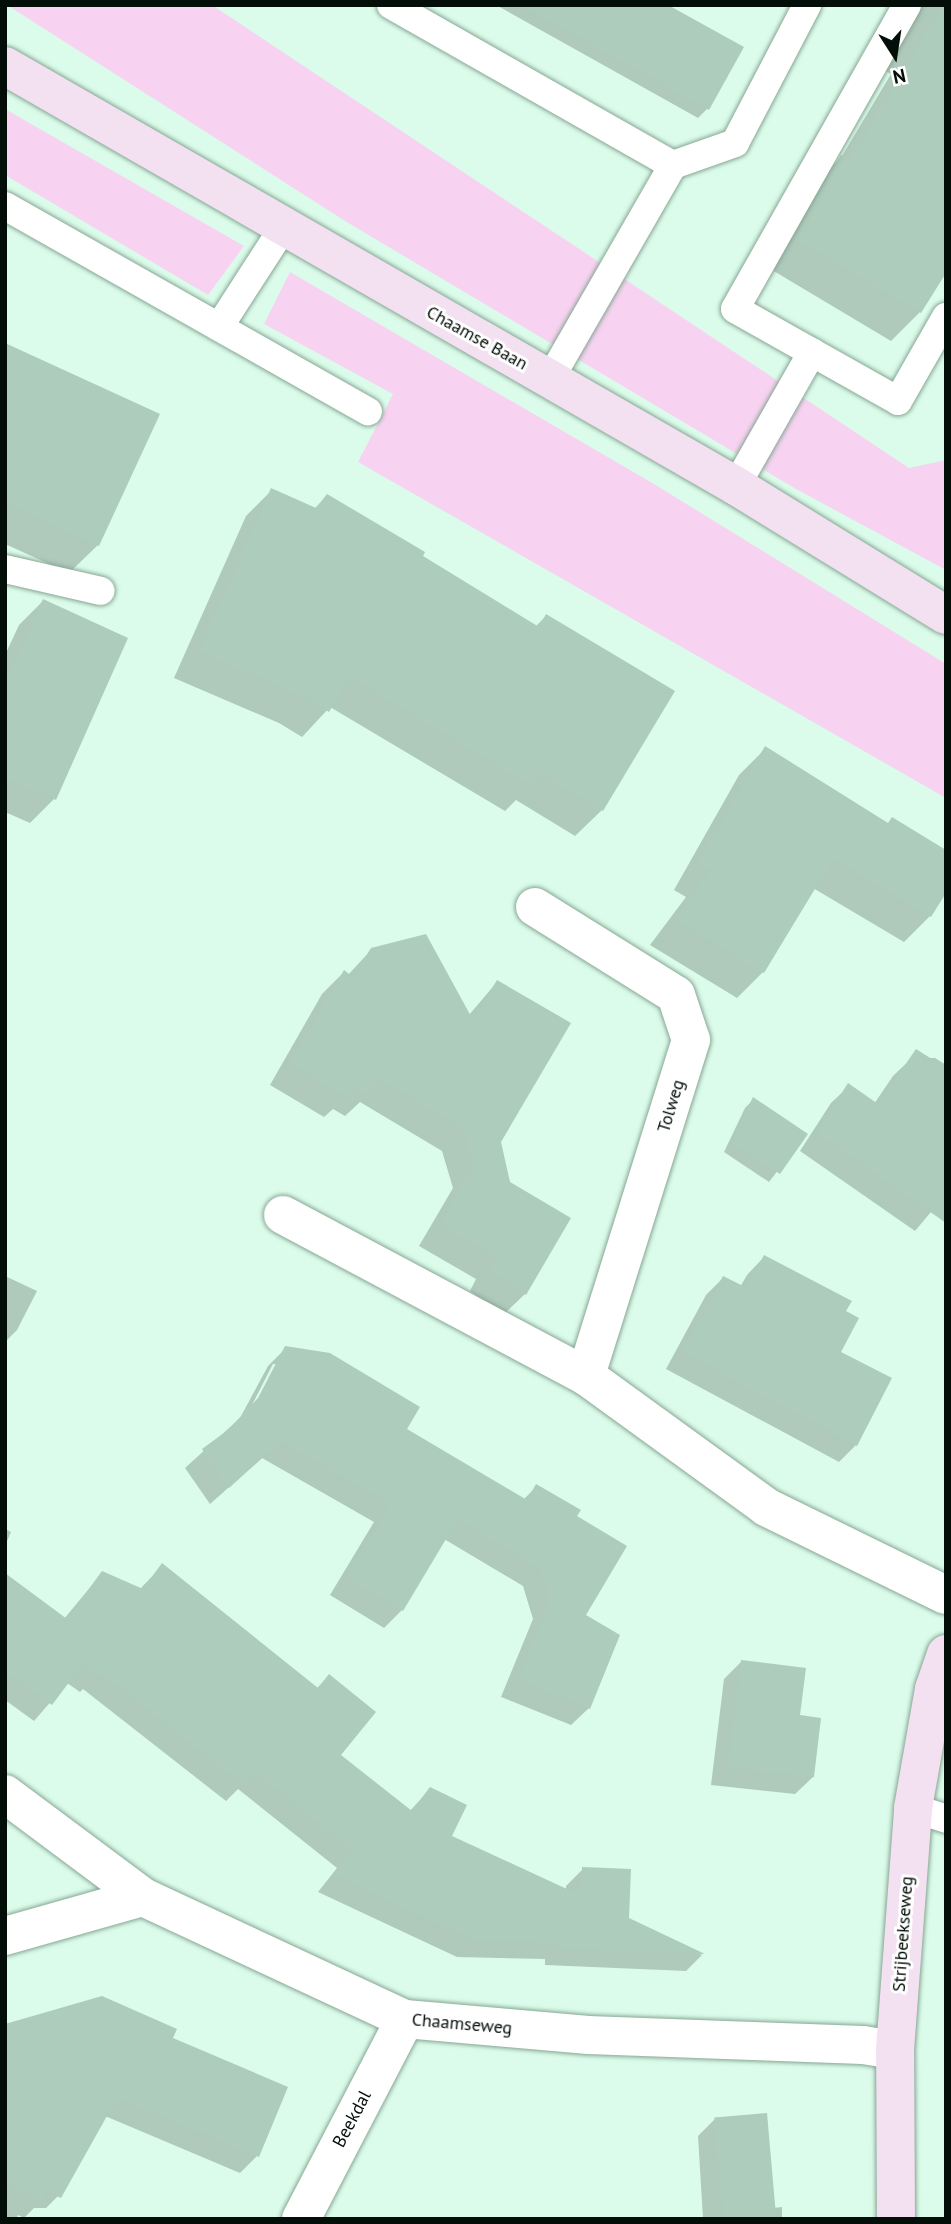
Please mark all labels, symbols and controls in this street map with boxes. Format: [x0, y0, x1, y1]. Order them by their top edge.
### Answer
north arrow [860, 21, 930, 91]
text: N [891, 64, 908, 90]
street label: Chaamse Baan [423, 301, 531, 375]
street label: Tolweg [653, 1077, 689, 1135]
street label: Strijbeekseweg [888, 1875, 918, 1993]
street label: Chaamseweg [411, 2009, 513, 2039]
street label: Beekdal [328, 2087, 376, 2151]

